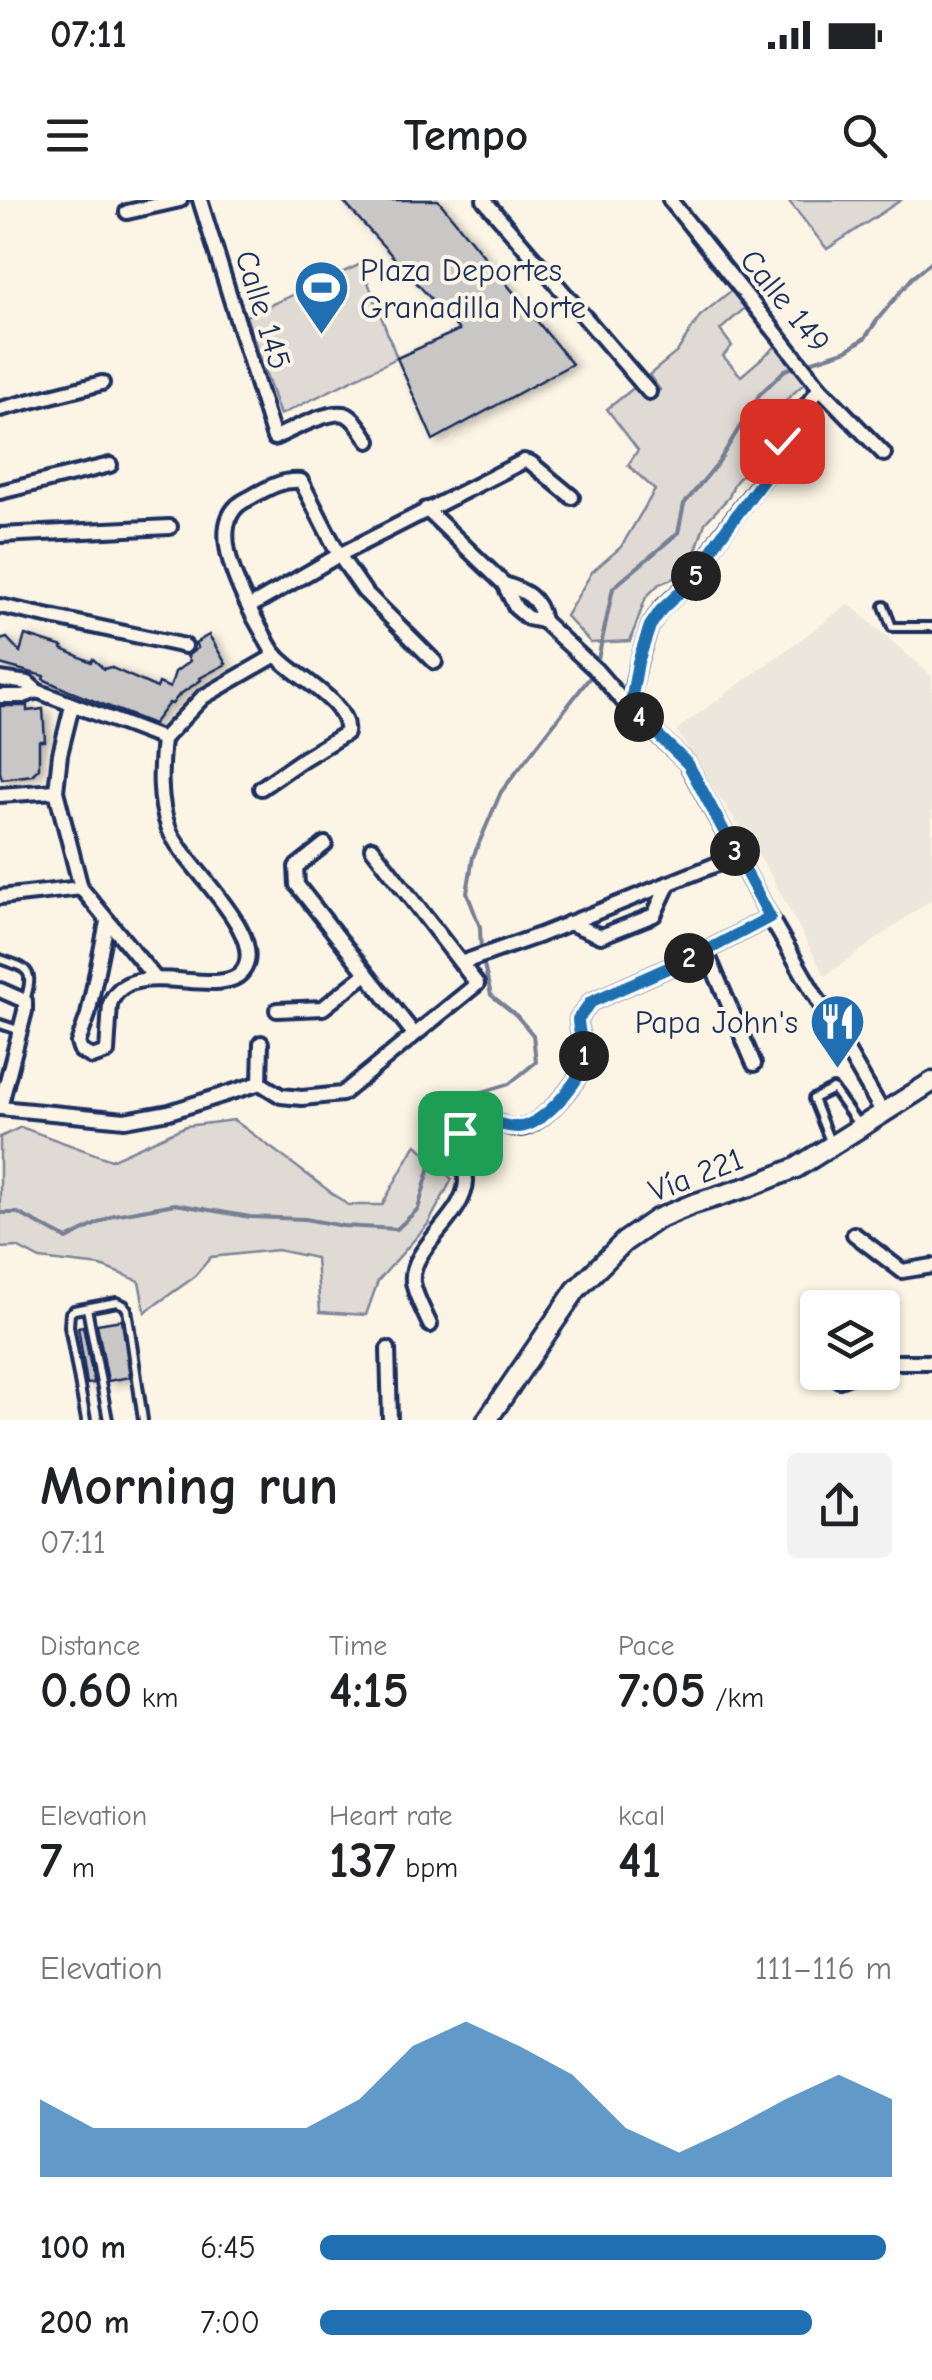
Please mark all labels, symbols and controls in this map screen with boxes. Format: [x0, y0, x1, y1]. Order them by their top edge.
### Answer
text: 07:11 [50, 13, 127, 57]
icon: menu [40, 108, 95, 163]
icon: search [837, 108, 892, 163]
text: Tempo [404, 109, 528, 161]
street label: Calle 149 [732, 242, 838, 360]
street label: Calle 145 [227, 246, 299, 374]
place label: Plaza Deportes Granadilla Norte [360, 252, 586, 326]
sports icon: Plaza Deportes Granadilla Norte [291, 258, 351, 337]
pin [740, 399, 825, 484]
icon: check [755, 414, 810, 469]
pin: 5 [671, 551, 721, 601]
text: 5 [689, 560, 703, 592]
pin: 4 [614, 692, 664, 742]
text: 4 [632, 701, 646, 733]
pin: 3 [710, 826, 760, 876]
text: 3 [728, 835, 742, 867]
pin: 2 [664, 933, 714, 983]
text: 2 [682, 942, 696, 974]
restaurant icon: Papa John's [807, 992, 867, 1071]
place label: Papa John's [635, 1004, 798, 1041]
pin: 1 [559, 1031, 609, 1081]
text: 1 [578, 1040, 590, 1072]
pin [418, 1091, 503, 1176]
icon: arrive [433, 1106, 488, 1161]
street label: Vía 221 [644, 1140, 748, 1210]
map controls [800, 1290, 900, 1390]
button: layers [800, 1290, 900, 1390]
button: share [787, 1453, 892, 1558]
text: Morning run [40, 1454, 338, 1518]
text: 07:11 [40, 1524, 106, 1561]
text: Distance [40, 1630, 140, 1662]
text: Time [329, 1630, 387, 1662]
text: Pace [618, 1630, 674, 1662]
text: 0.60 [40, 1662, 132, 1720]
text: 4:15 [329, 1662, 409, 1720]
text: 7:05 [618, 1662, 706, 1720]
text: km [132, 1682, 178, 1714]
text: /km [706, 1682, 764, 1714]
text: Elevation [40, 1800, 147, 1832]
text: Heart rate [329, 1800, 452, 1832]
text: kcal [618, 1800, 665, 1832]
text: 7 [40, 1832, 63, 1890]
text: 137 [329, 1832, 396, 1890]
text: 41 [618, 1832, 661, 1890]
text: m [63, 1852, 95, 1884]
text: bpm [396, 1852, 458, 1884]
text: Elevation [40, 1950, 163, 1987]
text: 111–116 m [755, 1950, 892, 1987]
text: 100 m [40, 2229, 126, 2266]
text: 6:45 [200, 2229, 256, 2266]
text: 200 m [40, 2304, 129, 2341]
text: 7:00 [200, 2304, 260, 2341]

